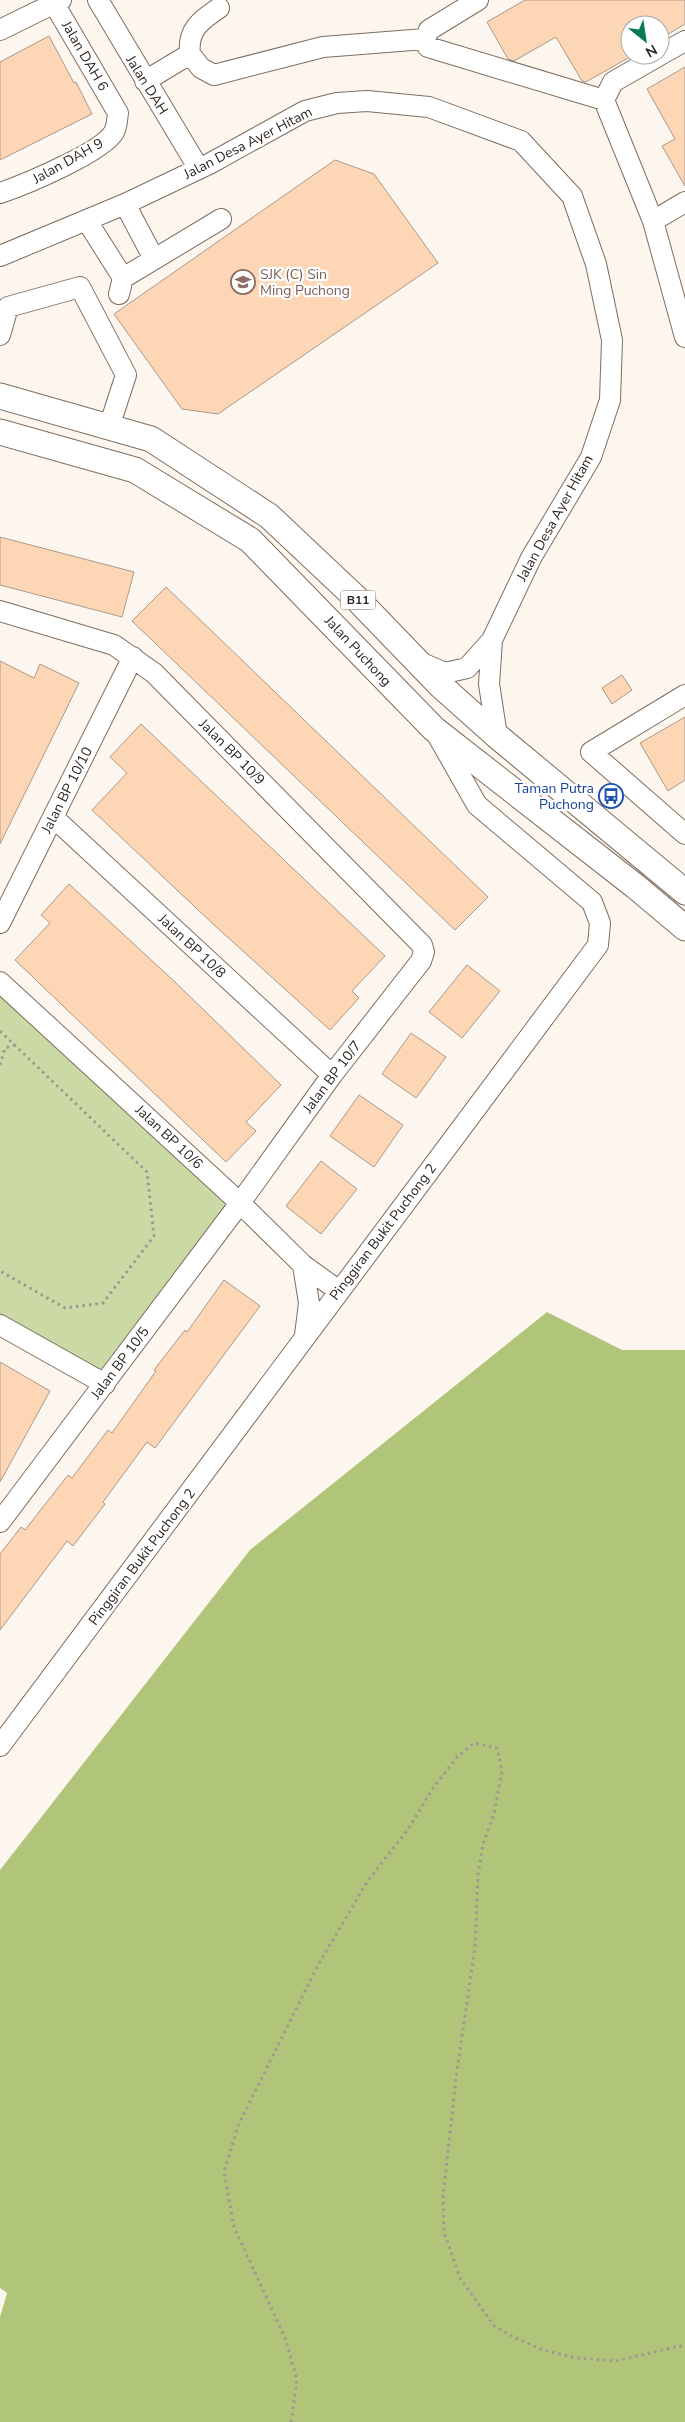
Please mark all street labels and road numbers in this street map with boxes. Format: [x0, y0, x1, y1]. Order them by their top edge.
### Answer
street label: Jalan DAH 6 [57, 17, 113, 95]
street label: Jalan DAH [121, 51, 173, 118]
street label: Jalan Desa Ayer Hitam [180, 102, 316, 184]
street label: Jalan DAH 9 [28, 134, 107, 189]
street label: Jalan Desa Ayer Hitam [512, 451, 598, 586]
road number: B11 [340, 590, 376, 610]
street label: Jalan Puchong [320, 611, 396, 690]
street label: Jalan BP 10/9 [194, 714, 269, 789]
street label: Jalan BP 10/10 [37, 744, 97, 837]
street label: Jalan BP 10/8 [153, 909, 230, 982]
street label: Jalan BP 10/7 [298, 1037, 366, 1118]
street label: Jalan BP 10/6 [130, 1100, 207, 1173]
street label: Pinggiran Bukit Puchong 2 [325, 1160, 441, 1304]
street label: Jalan BP 10/5 [86, 1323, 154, 1404]
street label: Pinggiran Bukit Puchong 2 [84, 1485, 200, 1629]

